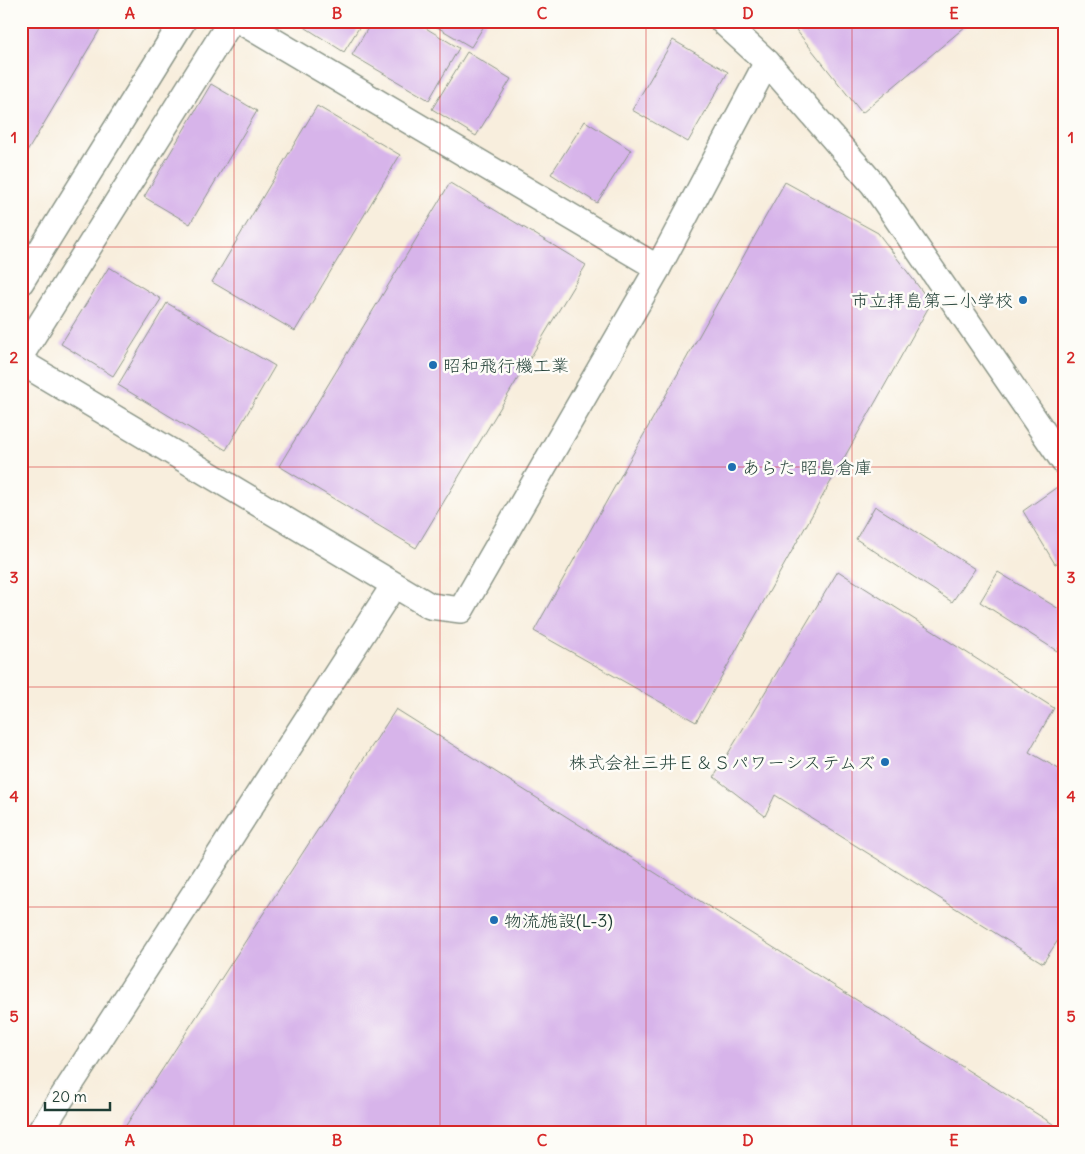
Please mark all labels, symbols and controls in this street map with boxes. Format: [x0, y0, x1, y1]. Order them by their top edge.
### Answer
text: A [125, 3, 135, 23]
text: B [332, 3, 343, 23]
text: C [537, 3, 548, 23]
text: D [742, 3, 754, 23]
text: E [949, 3, 959, 23]
text: 1 [11, 127, 17, 147]
text: 1 [1068, 127, 1074, 147]
place label: 市立拝島第二小学校 [851, 289, 1013, 312]
marker: 市立拝島第二小学校 [1017, 294, 1029, 306]
text: 2 [10, 347, 19, 367]
text: 2 [1067, 347, 1076, 367]
place label: 昭和飛行機工業 [443, 354, 569, 377]
marker: 昭和飛行機工業 [427, 359, 439, 371]
place label: あらた 昭島倉庫 [742, 456, 872, 479]
marker: あらた 昭島倉庫 [726, 461, 738, 473]
text: 3 [9, 567, 19, 587]
text: 3 [1066, 567, 1076, 587]
place label: 株式会社三井Ｅ＆Ｓパワーシステムズ [569, 751, 875, 774]
marker: 株式会社三井Ｅ＆Ｓパワーシステムズ [879, 756, 891, 768]
text: 4 [9, 786, 19, 806]
text: 4 [1066, 786, 1076, 806]
place label: 物流施設(L-3) [504, 909, 613, 932]
marker: 物流施設(L-3) [488, 914, 500, 926]
text: 5 [9, 1006, 19, 1026]
text: 5 [1066, 1006, 1076, 1026]
scale bar [45, 1079, 110, 1111]
text: 20 m [52, 1087, 87, 1106]
text: A [125, 1130, 135, 1150]
text: B [332, 1130, 343, 1150]
text: C [537, 1130, 548, 1150]
text: D [742, 1130, 754, 1150]
text: E [949, 1130, 959, 1150]

